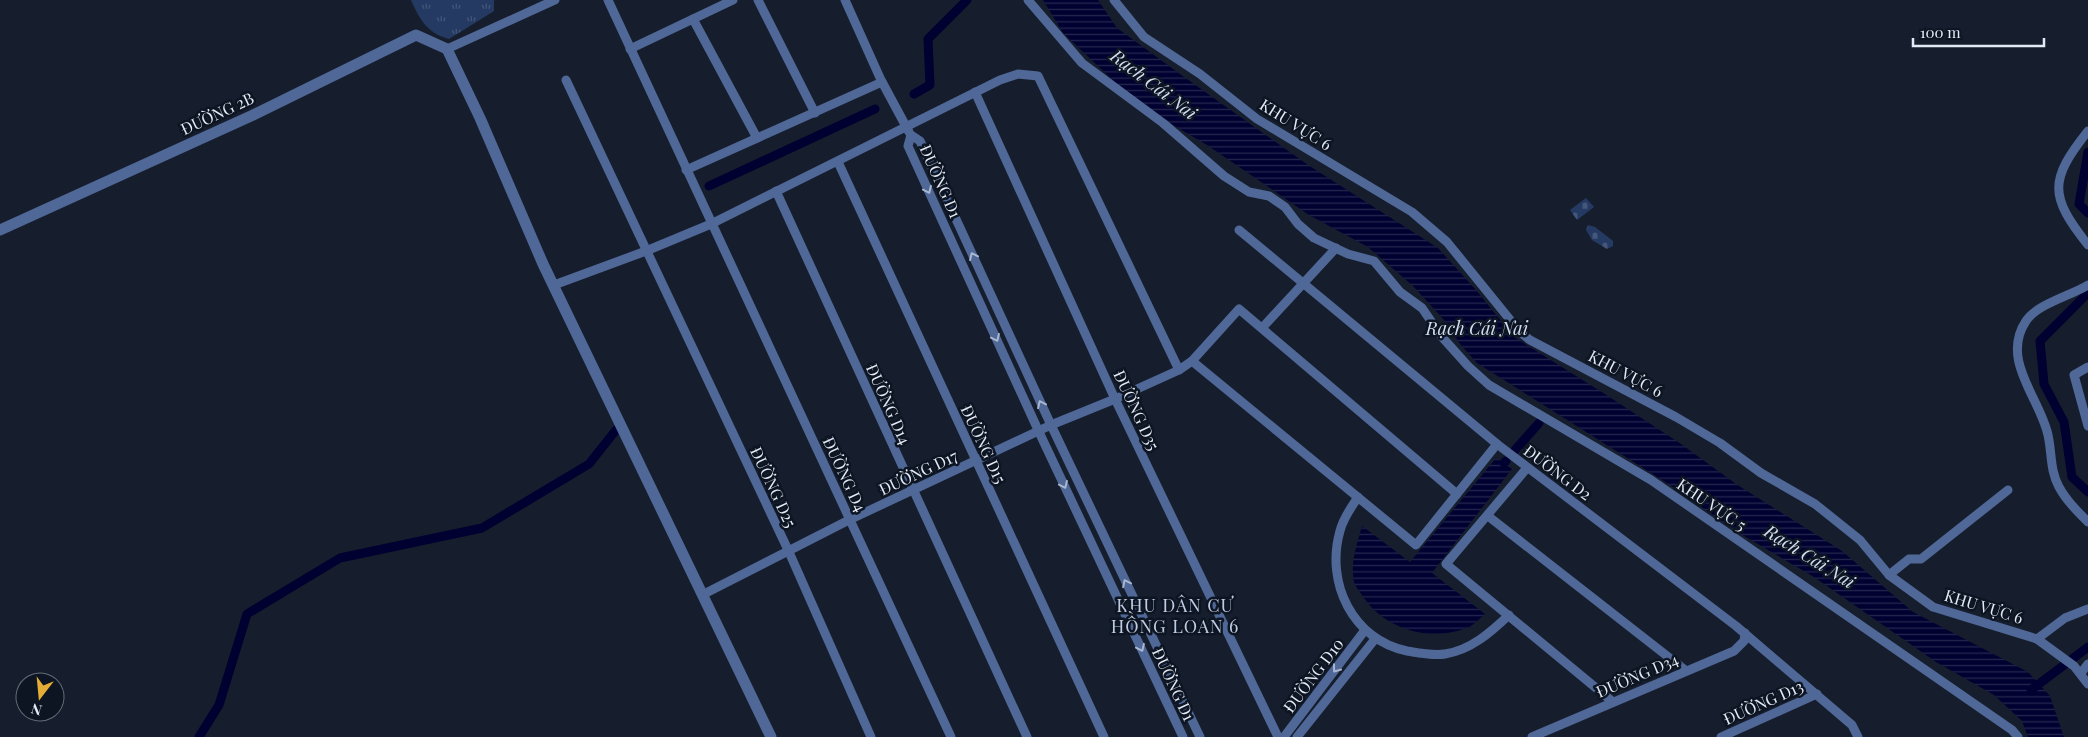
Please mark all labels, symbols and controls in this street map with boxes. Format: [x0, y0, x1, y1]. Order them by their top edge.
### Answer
scale bar [1913, 15, 2044, 47]
text: 100 m [1920, 22, 1961, 42]
water label: Rạch Cái Nai [1105, 43, 1203, 125]
street label: ĐƯỜNG 2B [177, 87, 257, 139]
street label: KHU VỰC 6 [1256, 94, 1336, 154]
street label: ĐƯỜNG D1 [916, 141, 967, 221]
one-way arrow [922, 185, 933, 194]
one-way arrow [969, 252, 979, 261]
water label: Rạch Cái Nai [1425, 316, 1529, 340]
one-way arrow [989, 333, 1000, 342]
street label: KHU VỰC 6 [1585, 345, 1667, 401]
street label: ĐƯỜNG D14 [862, 360, 916, 448]
street label: ĐƯỜNG D35 [1109, 367, 1165, 453]
one-way arrow [1036, 400, 1047, 409]
street label: ĐƯỜNG D15 [957, 401, 1011, 487]
street label: ĐƯỜNG D4 [819, 433, 871, 515]
street label: ĐƯỜNG D2 [1520, 440, 1596, 504]
street label: ĐƯỜNG D25 [746, 443, 802, 531]
street label: ĐƯỜNG D17 [875, 444, 961, 499]
street label: KHU VỰC 5 [1673, 473, 1751, 535]
one-way arrow [1058, 480, 1068, 489]
water label: Rạch Cái Nai [1759, 518, 1860, 594]
one-way arrow [1122, 579, 1132, 588]
street label: KHU VỰC 6 [1942, 584, 2026, 628]
district label: KHU DÂN CƯ HỒNG LOAN 6 [1111, 593, 1239, 638]
street label: ĐƯỜNG D10 [1278, 634, 1348, 716]
one-way arrow [1135, 643, 1145, 652]
street label: ĐƯỜNG D1 [1148, 644, 1200, 724]
street label: ĐƯỜNG D34 [1593, 648, 1681, 702]
one-way arrow [1333, 663, 1341, 672]
north arrow [15, 672, 65, 722]
street label: ĐƯỜNG D13 [1720, 675, 1806, 729]
text: N [29, 699, 44, 721]

